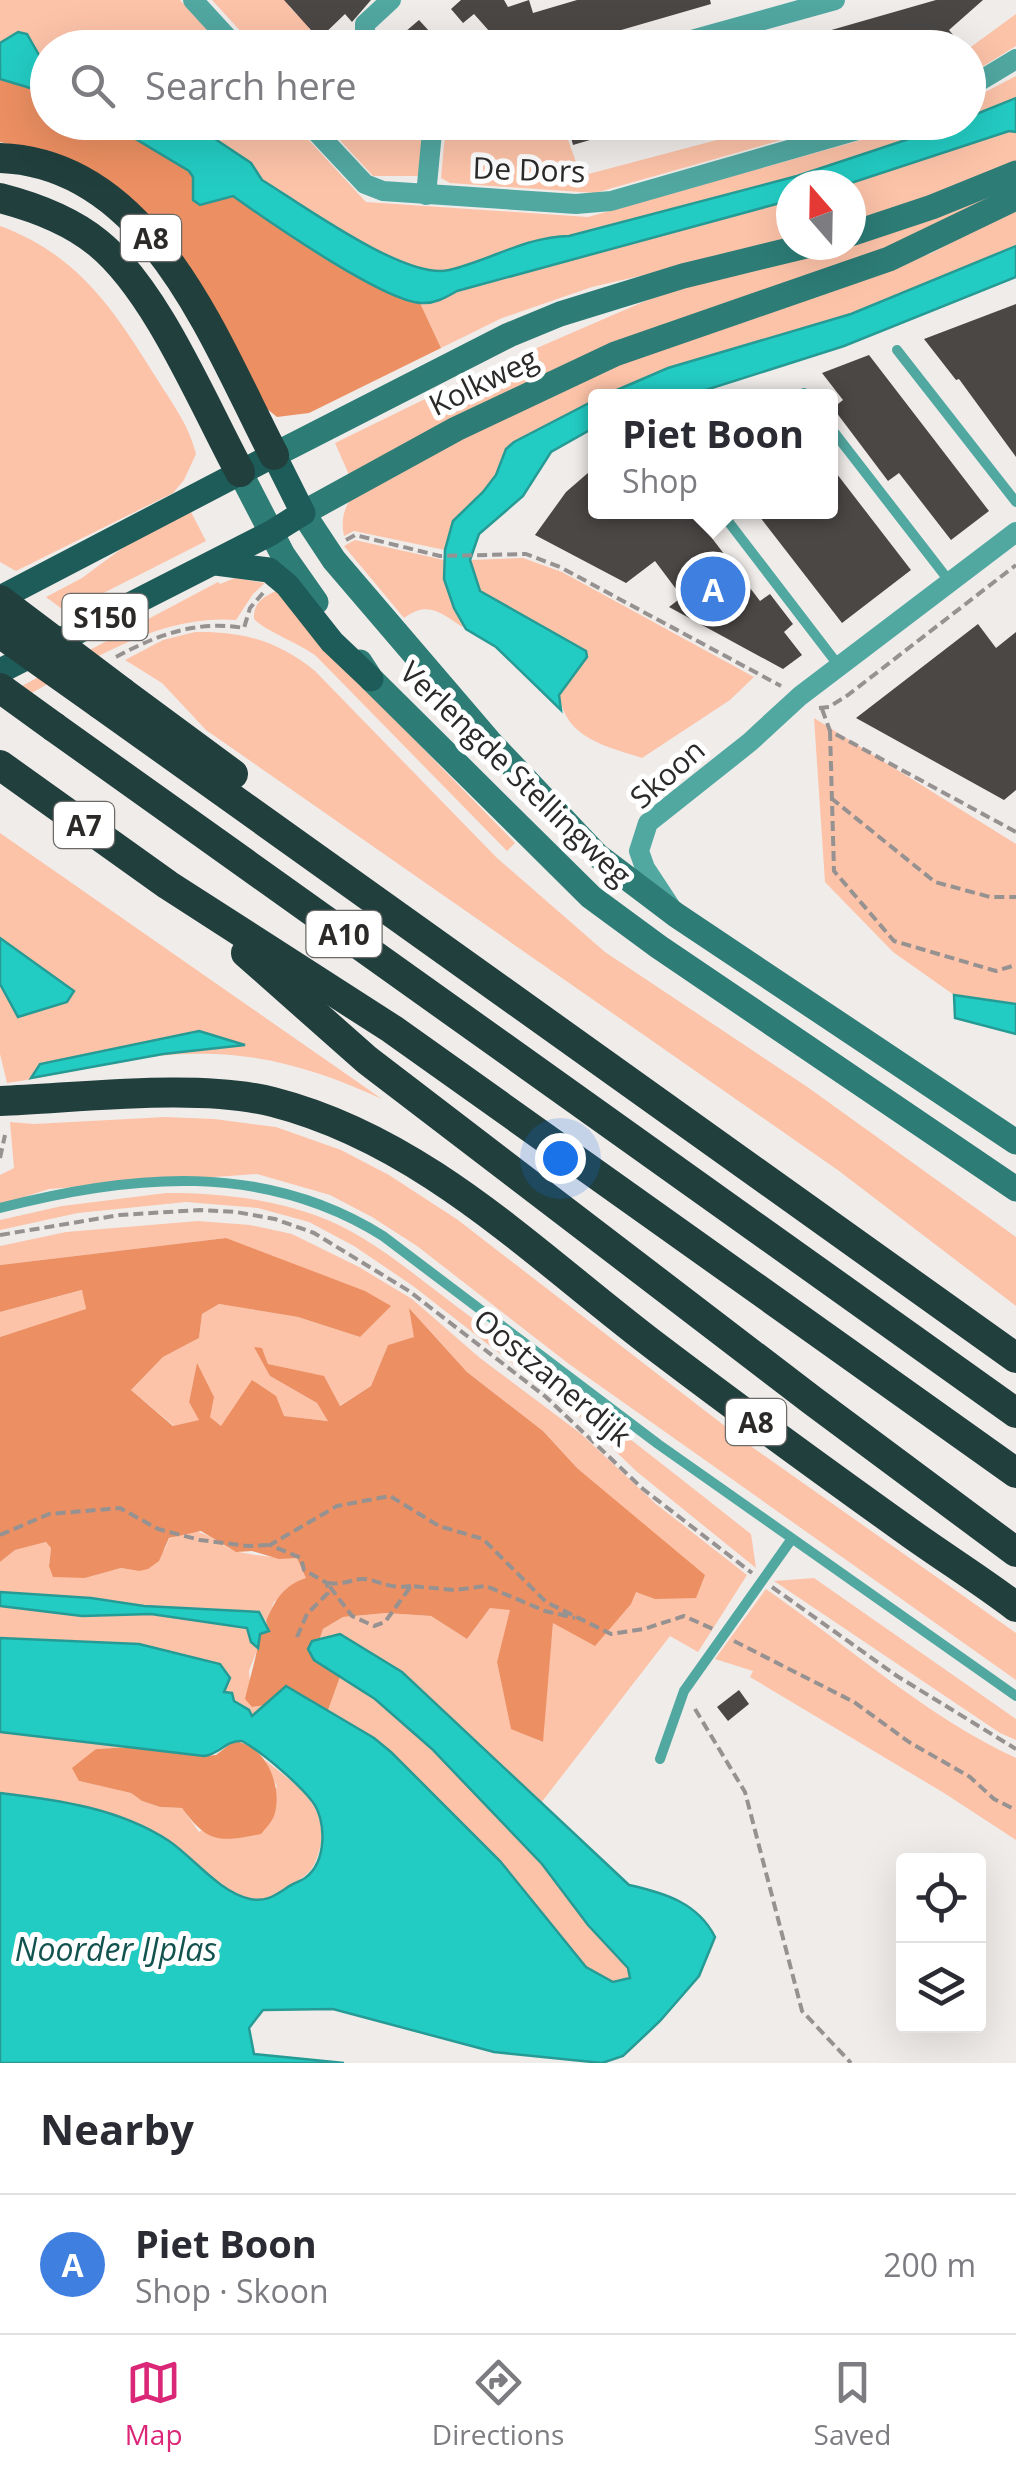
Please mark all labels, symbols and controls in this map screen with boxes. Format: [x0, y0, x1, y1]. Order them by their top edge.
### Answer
search box [30, 30, 986, 140]
icon: search [65, 58, 120, 113]
text: Search here [145, 59, 357, 111]
street label: De Dors [472, 147, 586, 191]
north arrow [776, 170, 866, 260]
road number: A8 [121, 215, 181, 261]
street label: Kolkweg [422, 337, 544, 425]
popup [588, 389, 838, 519]
text: Piet Boon [622, 407, 804, 459]
text: Shop [622, 459, 698, 502]
pin: A [680, 552, 746, 626]
road number: S150 [62, 594, 148, 640]
street label: Verlengde Stellingweg [391, 652, 641, 894]
street label: Skoon [621, 729, 713, 817]
road number: A7 [54, 802, 114, 848]
road number: A10 [306, 911, 382, 957]
your location [535, 1133, 586, 1184]
street label: Oostzanerdijk [466, 1299, 641, 1455]
road number: A8 [726, 1399, 786, 1445]
map controls [896, 1853, 986, 2033]
button: locate [896, 1853, 986, 1943]
water label: Noorder IJplas [15, 1927, 217, 1970]
button: layers [896, 1943, 986, 2033]
text: Nearby [40, 2100, 194, 2157]
text: Piet Boon [135, 2217, 317, 2269]
text: A [61, 2243, 84, 2286]
text: 200 m [883, 2243, 976, 2286]
text: Shop · Skoon [135, 2269, 329, 2312]
tab: Map [125, 2355, 183, 2453]
tab: Directions [432, 2355, 564, 2453]
tab: Saved [814, 2355, 891, 2453]

